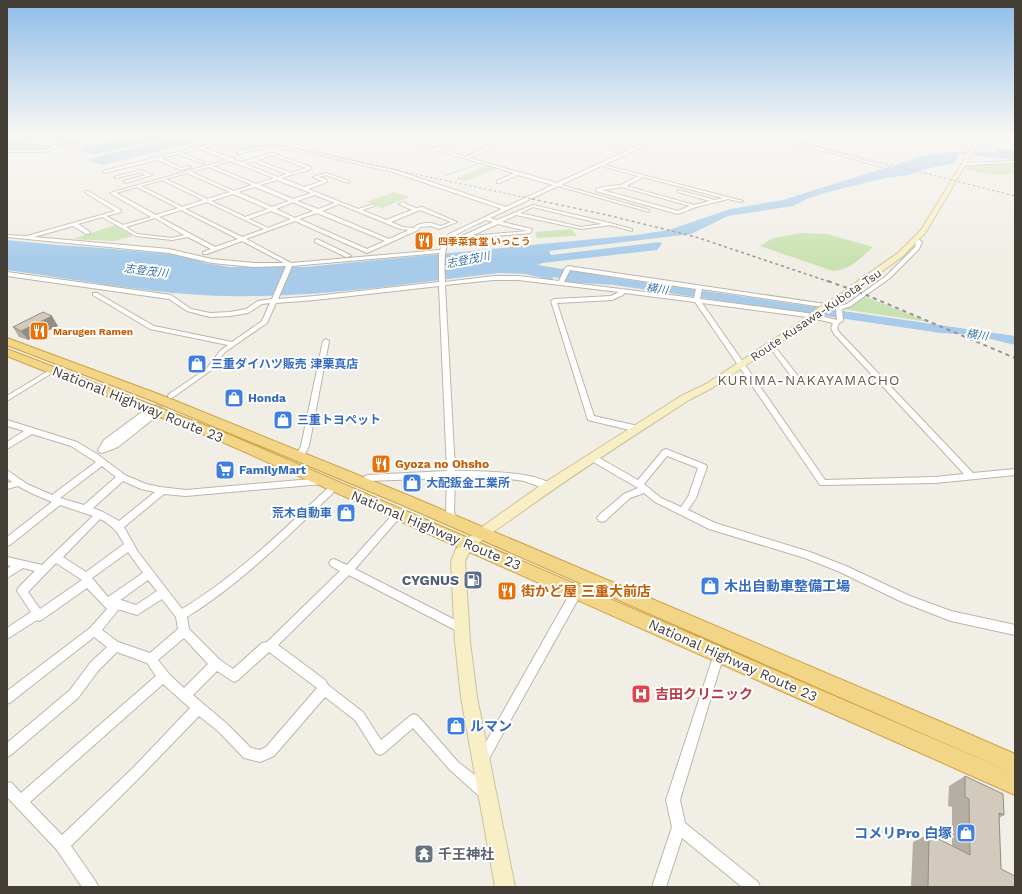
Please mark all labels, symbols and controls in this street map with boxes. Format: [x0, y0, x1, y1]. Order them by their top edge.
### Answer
restaurant icon: 四季菜食堂 いっこう [413, 230, 435, 252]
place label: 四季菜食堂 いっこう [438, 236, 531, 247]
water label: 志登茂川 [445, 249, 492, 271]
water label: 志登茂川 [123, 262, 170, 280]
street label: Route Kusawa-Kubota-Tsu [748, 266, 884, 364]
water label: 横川 [645, 281, 670, 297]
restaurant icon: Marugen Ramen [28, 320, 50, 342]
place label: Marugen Ramen [53, 326, 133, 337]
water label: 横川 [965, 327, 990, 343]
shop icon: 三重ダイハツ販売 津栗真店 [186, 353, 208, 375]
place label: 三重ダイハツ販売 津栗真店 [211, 357, 358, 371]
street label: National Highway Route 23 [50, 362, 226, 446]
district label: KURIMA-NAKAYAMACHO [717, 372, 901, 388]
shop icon: Honda [223, 387, 245, 409]
place label: Honda [248, 391, 286, 405]
shop icon: 三重トヨペット [272, 409, 294, 431]
place label: 三重トヨペット [297, 413, 381, 427]
restaurant icon: Gyoza no Ohsho [370, 453, 392, 475]
place label: Gyoza no Ohsho [395, 457, 489, 471]
supermarket icon: FamilyMart [214, 459, 236, 481]
place label: FamilyMart [239, 463, 307, 477]
shop icon: 大配鈑金工業所 [401, 472, 423, 494]
place label: 大配鈑金工業所 [426, 476, 510, 490]
street label: National Highway Route 23 [349, 487, 523, 573]
shop icon: 荒木自動車 [335, 502, 357, 524]
place label: 荒木自動車 [272, 506, 332, 520]
fuel station icon: CYGNUS [462, 569, 484, 591]
place label: CYGNUS [402, 572, 459, 588]
shop icon: 木出自動車整備工場 [699, 575, 721, 597]
place label: 木出自動車整備工場 [724, 578, 850, 594]
restaurant icon: 街かど屋 三重大前店 [496, 580, 518, 602]
place label: 街かど屋 三重大前店 [521, 583, 651, 599]
street label: National Highway Route 23 [646, 616, 820, 704]
hospital icon: 吉田クリニック [630, 683, 652, 705]
place label: 吉田クリニック [655, 686, 753, 702]
shop icon: ルマン [445, 715, 467, 737]
place label: ルマン [470, 718, 512, 734]
shop icon: コメリPro 白塚 [955, 822, 977, 844]
place label: コメリPro 白塚 [854, 825, 952, 841]
temple icon: 千王神社 [413, 843, 435, 865]
place label: 千王神社 [438, 846, 494, 862]

